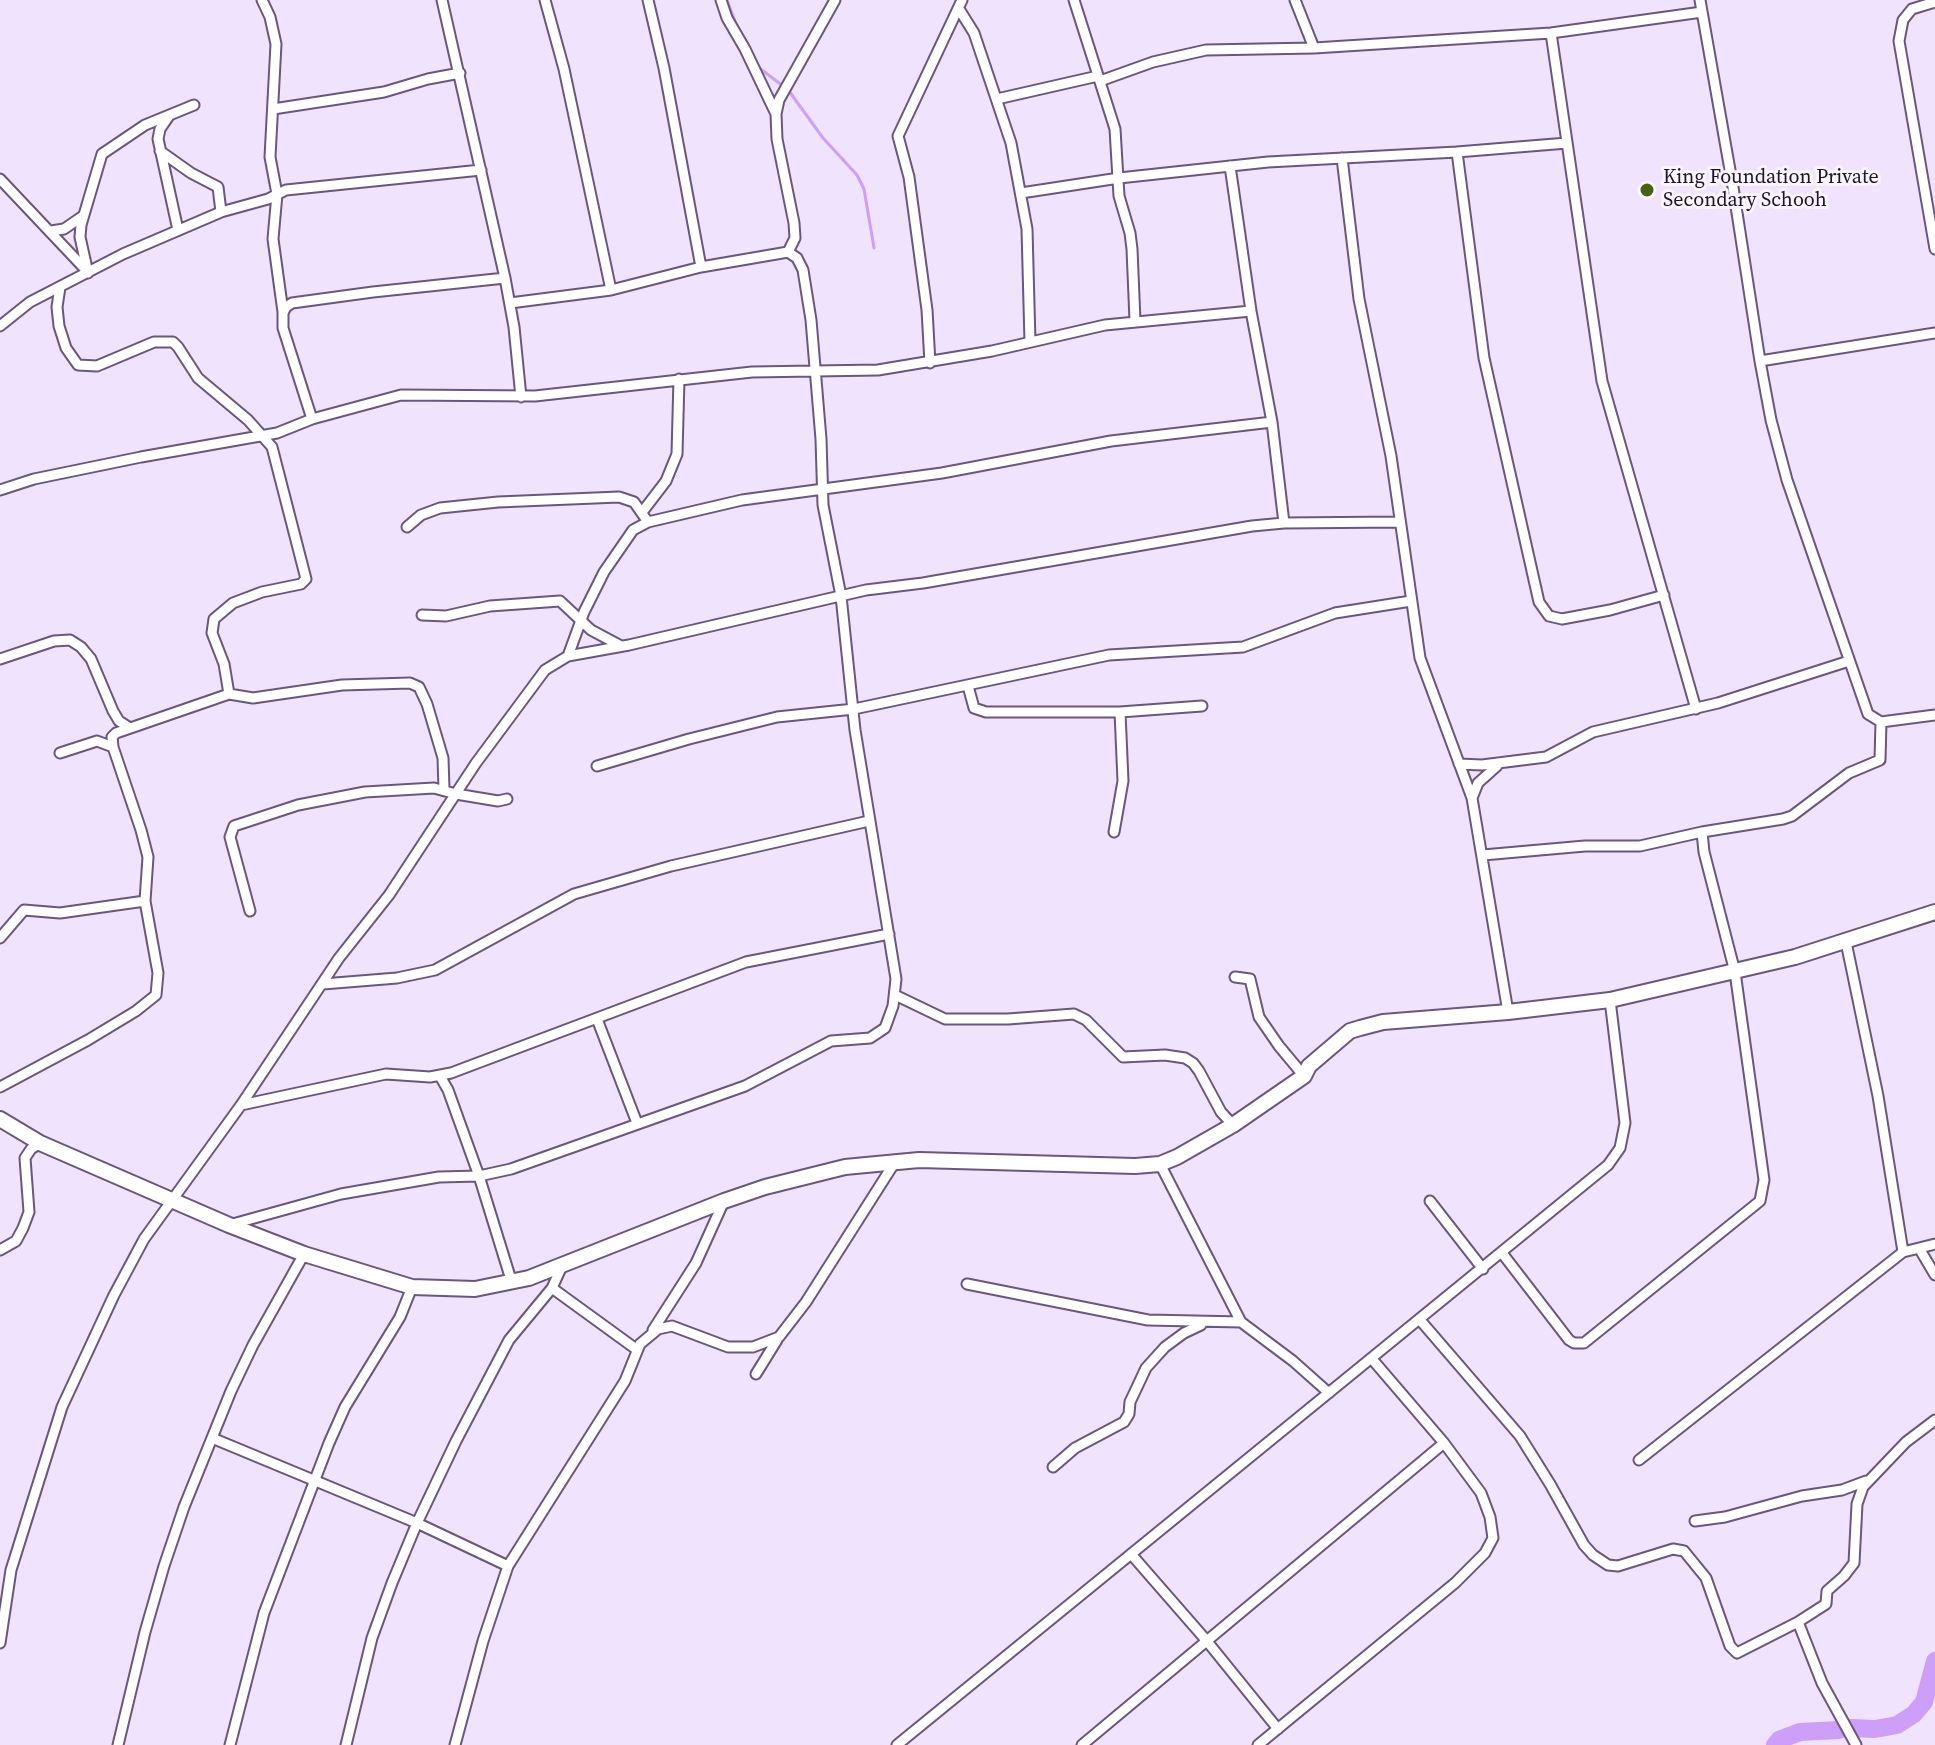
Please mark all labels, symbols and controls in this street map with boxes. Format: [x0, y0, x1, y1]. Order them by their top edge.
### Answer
place label: King Foundation Private Secondary Schooh [1663, 166, 1879, 213]
marker: King Foundation Private Secondary Schooh [1638, 181, 1656, 199]

